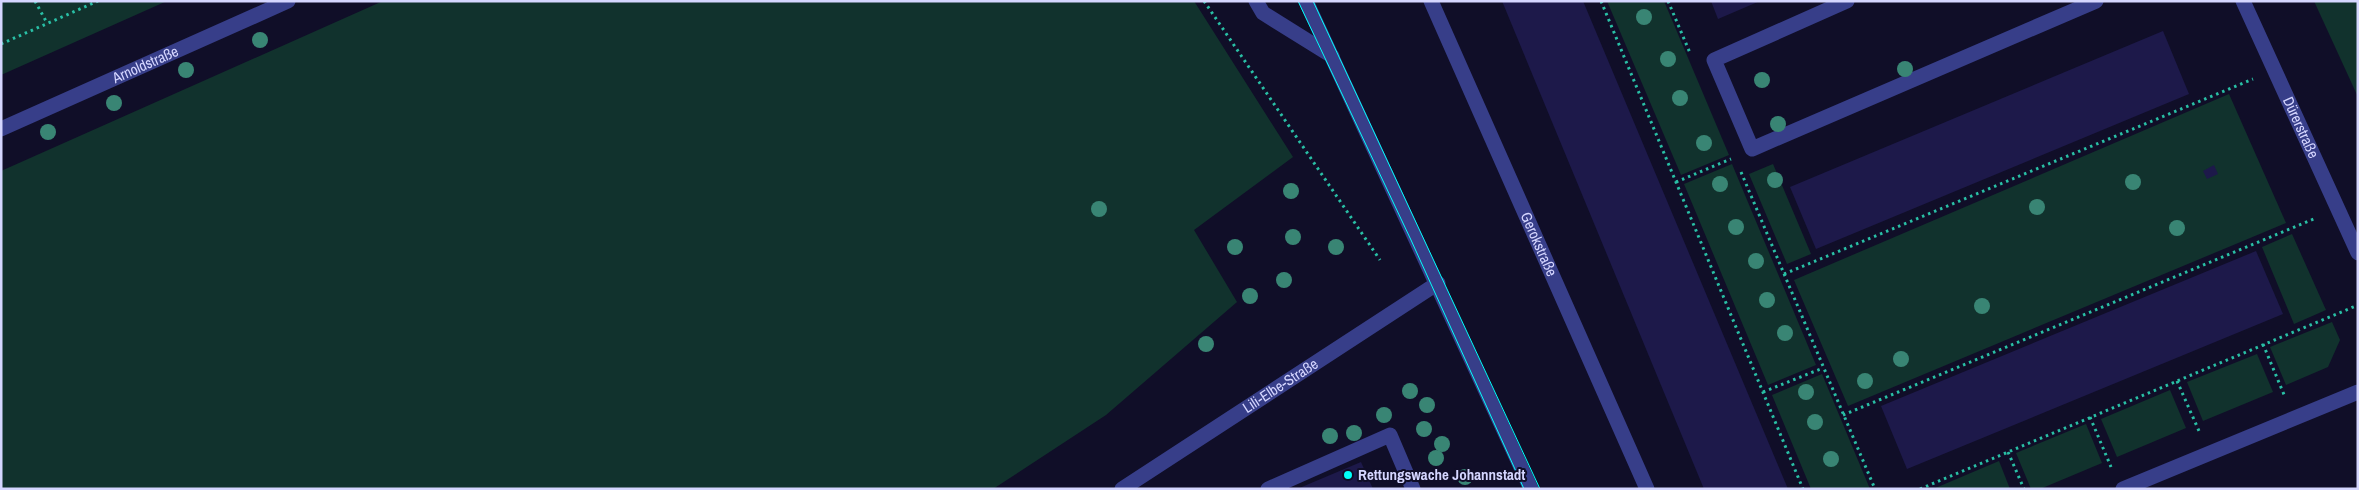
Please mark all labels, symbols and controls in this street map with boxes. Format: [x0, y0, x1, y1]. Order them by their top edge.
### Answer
street label: Arnoldstraße [108, 40, 182, 89]
street label: Dürerstraße [2278, 93, 2324, 162]
street label: Gerokstraße [1516, 209, 1563, 280]
street label: Lili-Elbe-Straße [1238, 353, 1322, 418]
place label: Rettungswache Johannstadt [1358, 464, 1525, 485]
marker: Rettungswache Johannstadt [1342, 469, 1354, 481]

